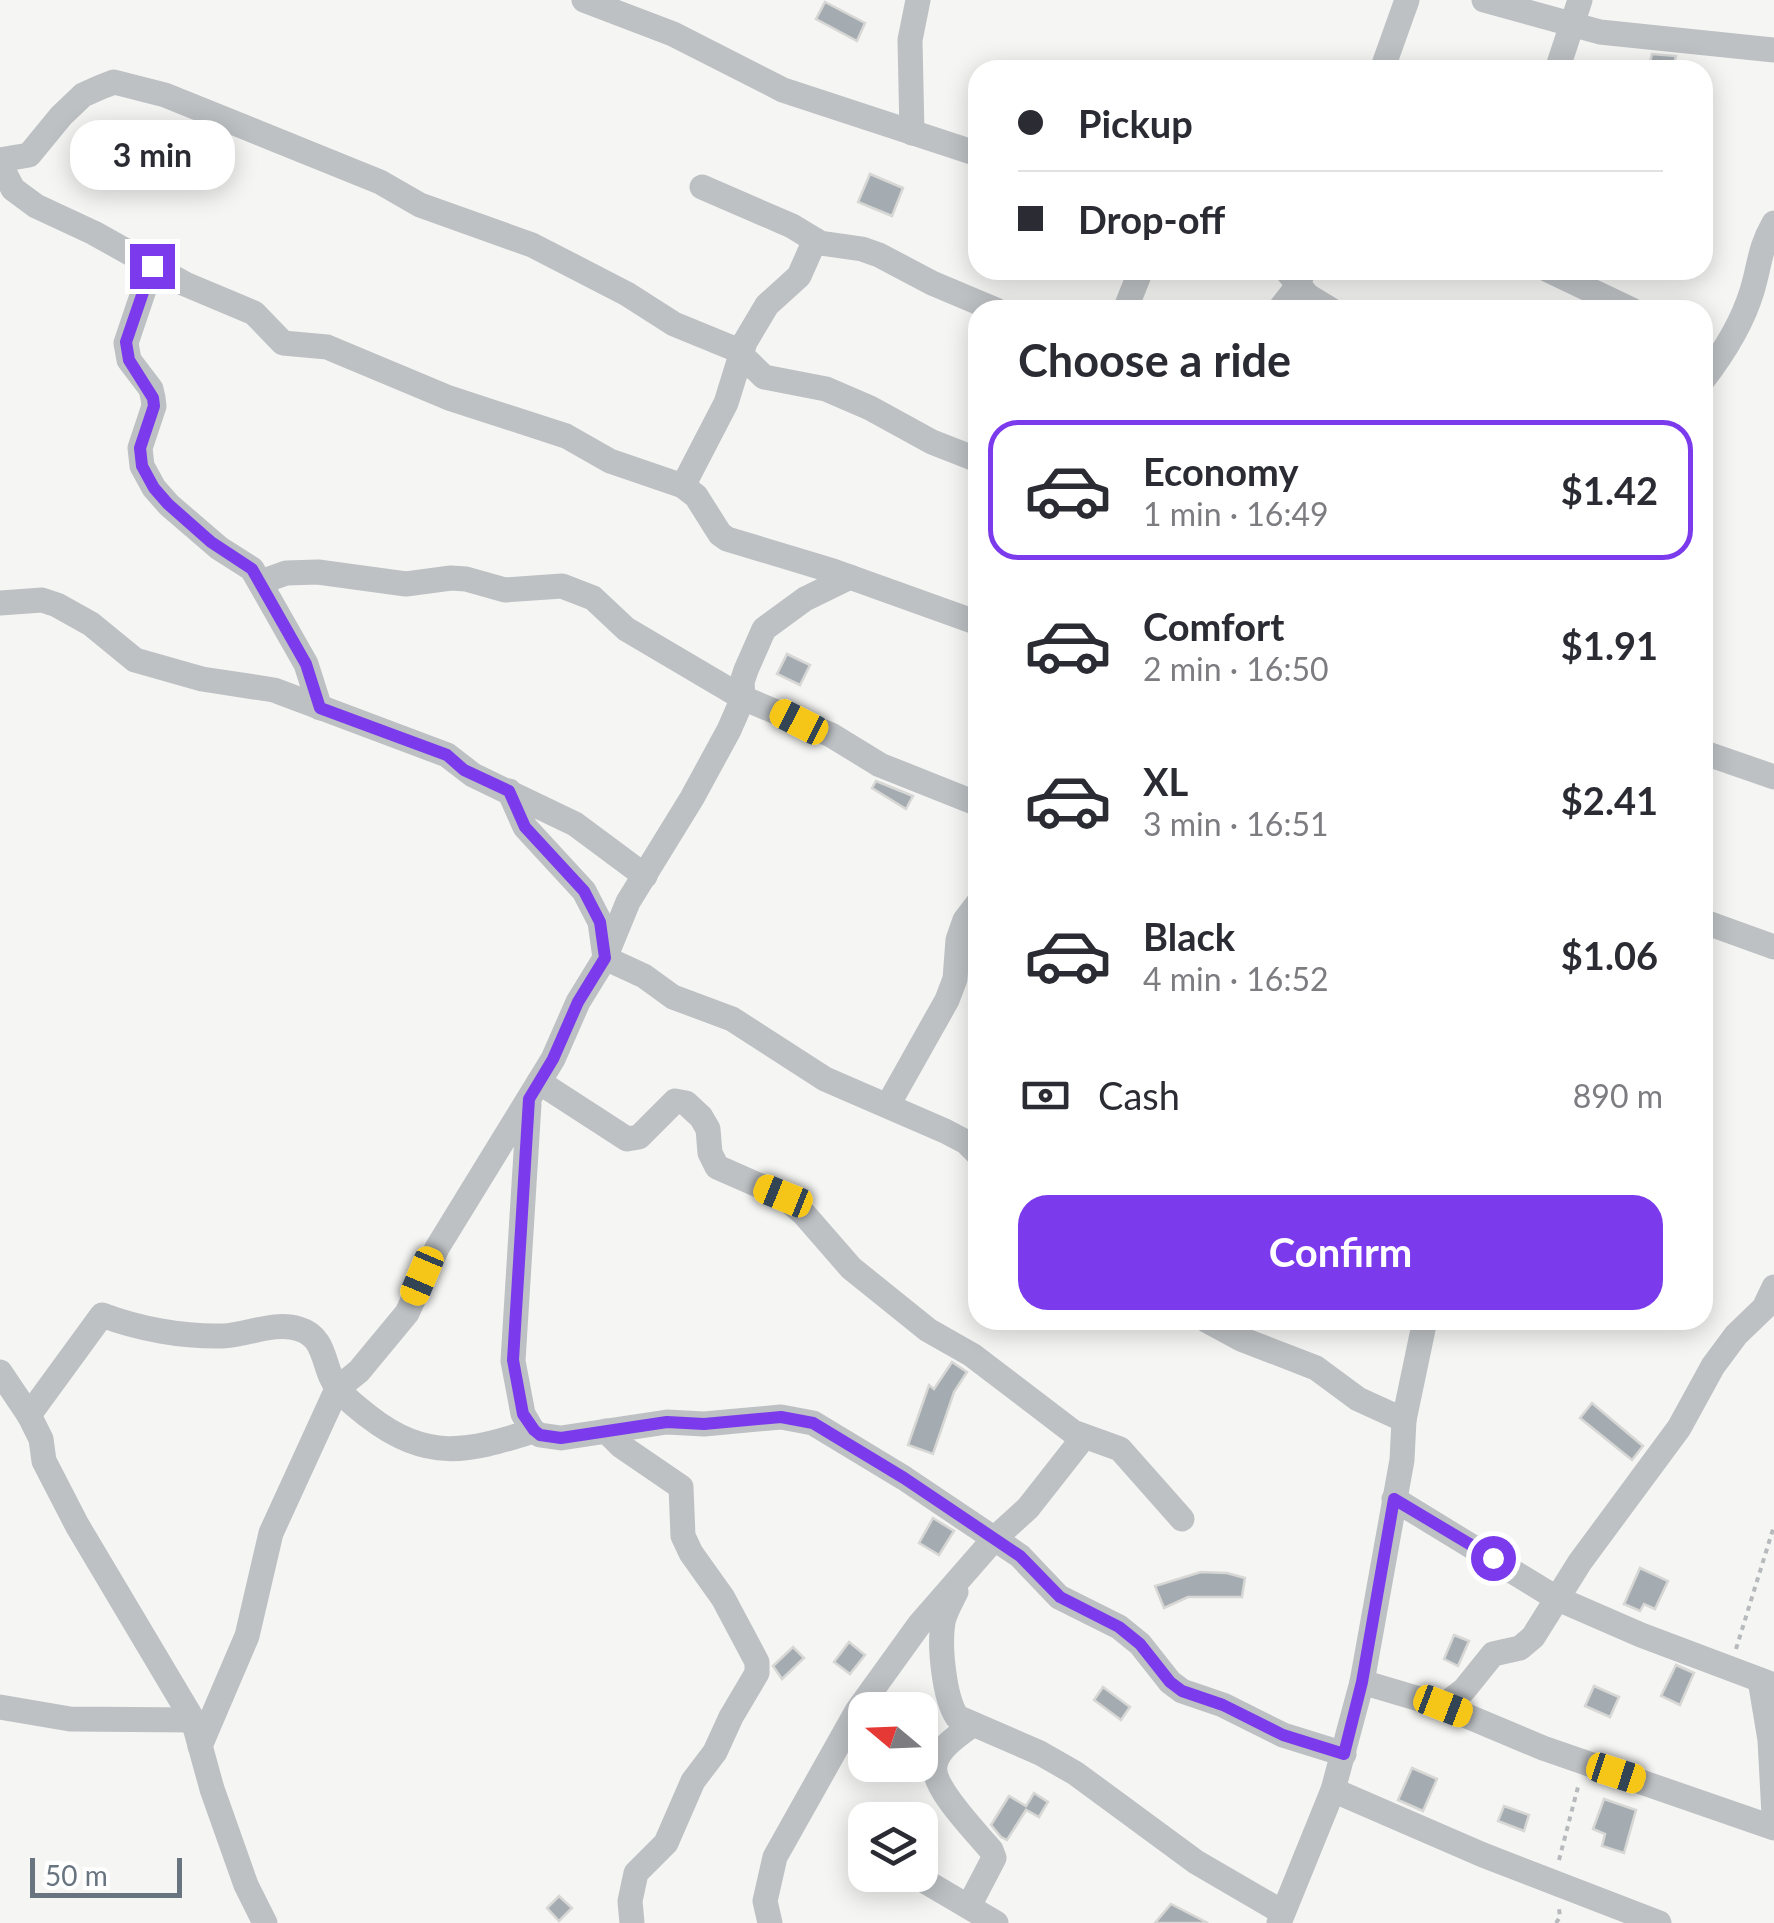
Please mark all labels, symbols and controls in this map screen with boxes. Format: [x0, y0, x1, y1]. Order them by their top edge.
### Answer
text: Pickup [1078, 100, 1193, 146]
callout: 3 min [70, 121, 234, 191]
text: 3 min [113, 135, 192, 174]
text: Drop-off [1078, 196, 1225, 242]
route end [130, 244, 175, 289]
text: Choose a ride [1018, 333, 1291, 387]
icon: car [1023, 445, 1113, 535]
text: Economy [1143, 448, 1298, 494]
text: $1.42 [1561, 467, 1658, 513]
text: 1 min · 16:49 [1143, 494, 1329, 533]
icon: car [1023, 600, 1113, 690]
text: Comfort [1143, 603, 1284, 649]
text: $1.91 [1561, 622, 1658, 668]
text: 2 min · 16:50 [1143, 649, 1329, 688]
car [765, 695, 833, 749]
icon: car [1023, 755, 1113, 845]
text: XL [1143, 758, 1188, 804]
text: $2.41 [1561, 777, 1658, 823]
text: 3 min · 16:51 [1143, 804, 1329, 843]
icon: car [1023, 910, 1113, 1000]
text: Black [1143, 913, 1235, 959]
text: $1.06 [1561, 932, 1658, 978]
text: 4 min · 16:52 [1143, 959, 1329, 998]
icon: cash [1018, 1068, 1073, 1123]
text: Cash [1098, 1072, 1180, 1118]
text: 890 m [1573, 1076, 1663, 1115]
car [750, 1171, 816, 1221]
button: Confirm [1018, 1195, 1663, 1310]
car [396, 1243, 448, 1309]
route start [1471, 1536, 1516, 1581]
car [1410, 1681, 1476, 1731]
north arrow [848, 1692, 938, 1782]
map controls [848, 1692, 938, 1892]
car [1583, 1749, 1649, 1797]
button: layers [848, 1802, 938, 1892]
scale bar [30, 1853, 182, 1898]
text: 50 m [45, 1858, 108, 1892]

